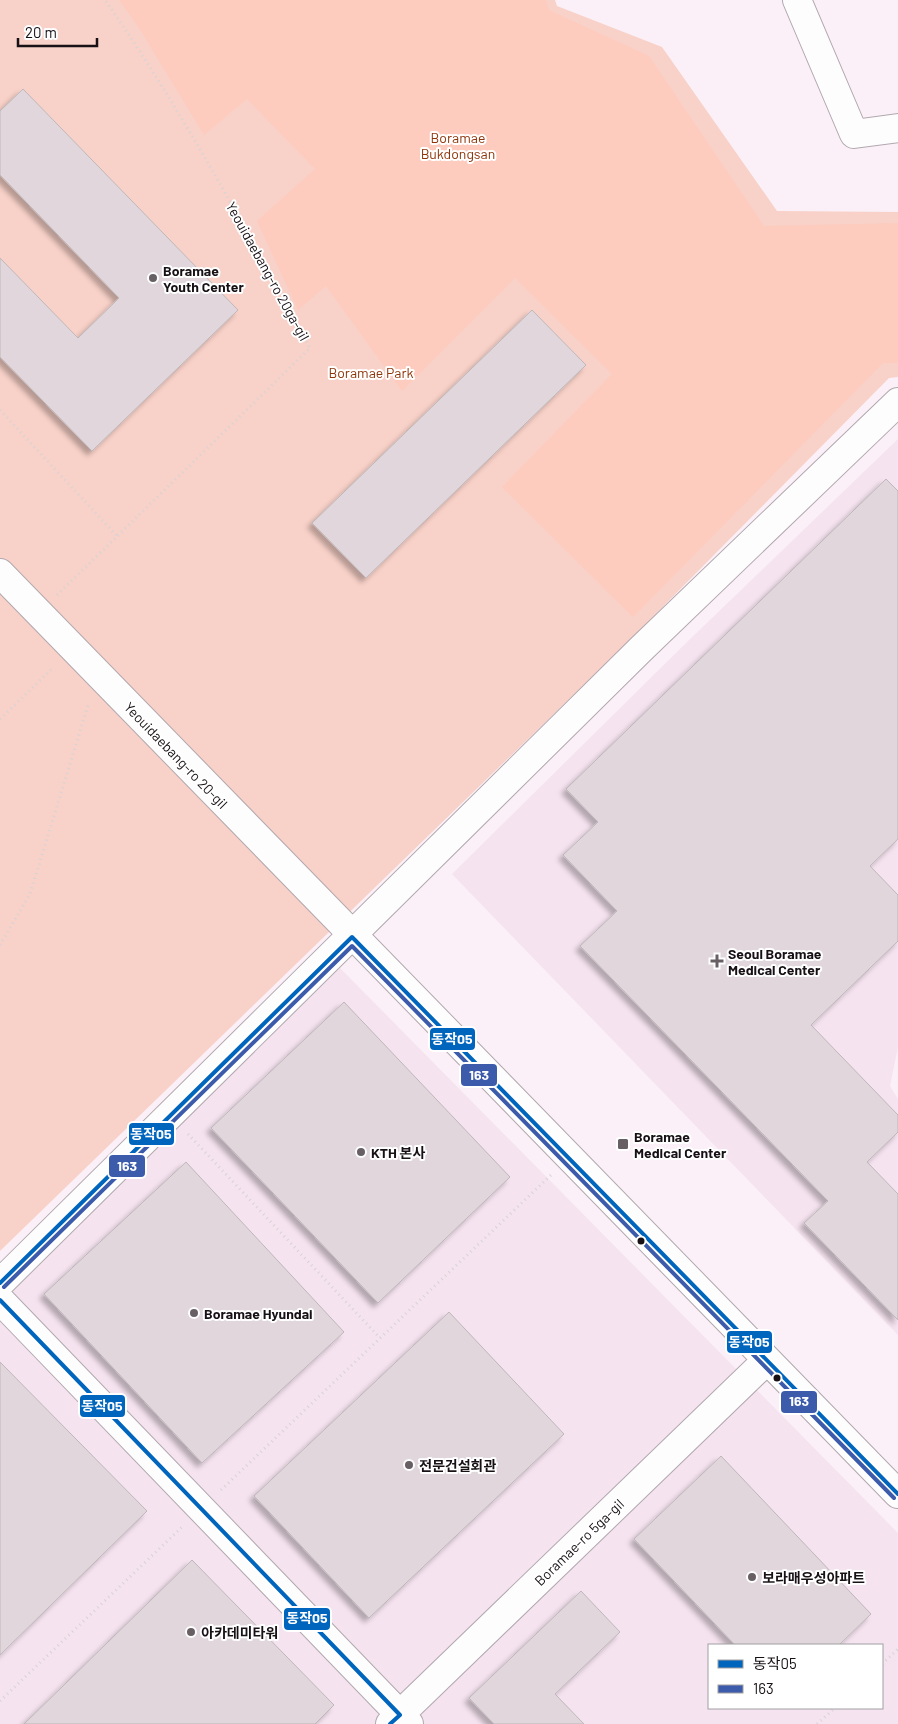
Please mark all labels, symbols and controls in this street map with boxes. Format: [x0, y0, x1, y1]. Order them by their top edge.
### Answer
scale bar [18, 15, 96, 47]
text: 20 m [25, 23, 57, 41]
park label: Boramae Bukdongsan [421, 129, 495, 162]
street label: Yeouidaebang-ro 20ga-gil [223, 199, 313, 343]
place label: Boramae Youth Center [163, 262, 244, 295]
marker: Boramae Youth Center [147, 272, 159, 284]
park label: Boramae Park [328, 364, 414, 381]
street label: Yeouidaebang-ro 20-gil [121, 698, 231, 812]
place label: Seoul Boramae Medical Center [728, 945, 822, 978]
marker: Seoul Boramae Medical Center [710, 954, 724, 968]
line badge: 동작05 [429, 1027, 476, 1051]
text: 동작05 [431, 1030, 473, 1047]
line badge: 163 [460, 1063, 498, 1087]
text: 163 [469, 1066, 489, 1083]
line badge: 동작05 [128, 1122, 175, 1146]
text: 동작05 [130, 1125, 172, 1142]
place label: Boramae Medical Center [634, 1128, 727, 1161]
marker: Boramae Medical Center [616, 1137, 630, 1151]
place label: KTH 본사 [371, 1144, 425, 1161]
marker: KTH 본사 [355, 1146, 367, 1158]
line badge: 163 [108, 1154, 146, 1178]
text: 163 [117, 1157, 137, 1174]
unlabelled marker [636, 1236, 646, 1246]
place label: Boramae Hyundai [204, 1305, 313, 1322]
marker: Boramae Hyundai [188, 1307, 200, 1319]
line badge: 동작05 [726, 1330, 773, 1354]
text: 동작05 [728, 1333, 770, 1350]
unlabelled marker [772, 1373, 782, 1383]
line badge: 163 [780, 1390, 818, 1414]
text: 163 [789, 1392, 809, 1409]
line badge: 동작05 [79, 1394, 126, 1418]
text: 동작05 [81, 1397, 123, 1414]
place label: 전문건설회관 [419, 1457, 496, 1474]
marker: 전문건설회관 [403, 1459, 415, 1471]
street label: Boramae-ro 5ga-gil [531, 1495, 627, 1589]
place label: 보라매우성아파트 [762, 1569, 865, 1586]
marker: 보라매우성아파트 [746, 1571, 758, 1583]
line badge: 동작05 [283, 1607, 331, 1631]
text: 동작05 [286, 1609, 328, 1626]
place label: 아카데미타워 [201, 1624, 278, 1641]
marker: 아카데미타워 [185, 1626, 197, 1638]
legend [708, 1644, 883, 1709]
text: 동작05 [753, 1654, 797, 1672]
text: 163 [753, 1679, 774, 1697]

